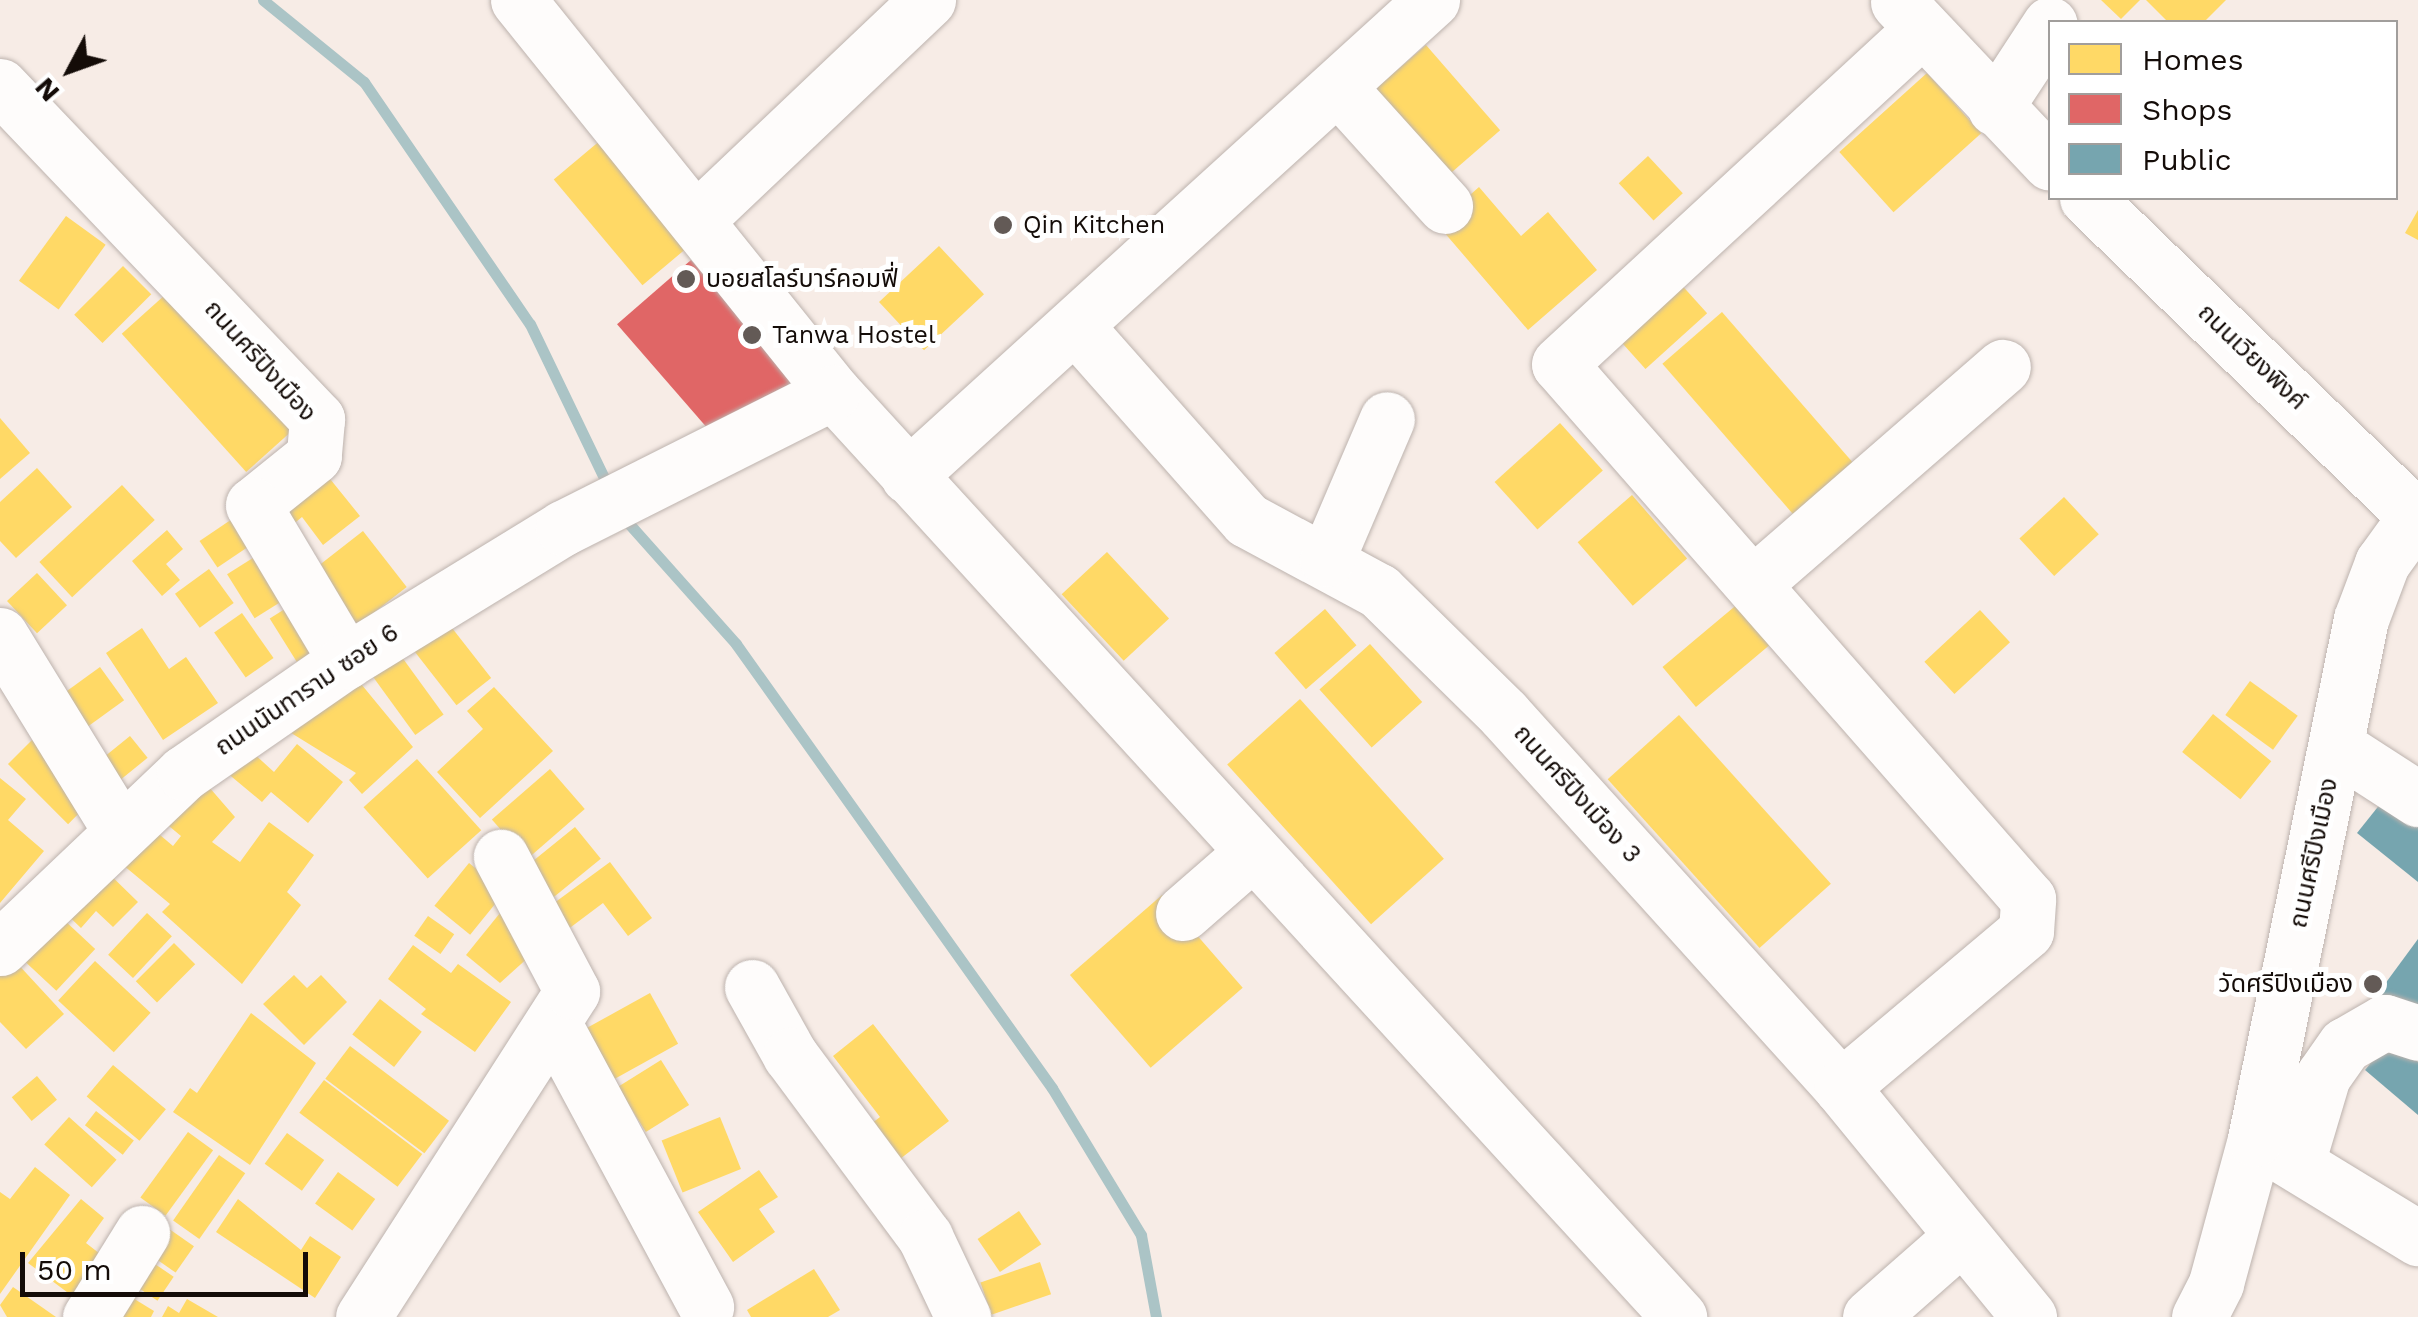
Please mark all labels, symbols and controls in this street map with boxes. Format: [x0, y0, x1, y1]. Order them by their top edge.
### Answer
north arrow [20, 20, 120, 120]
legend [2048, 20, 2398, 200]
text: Homes [2142, 42, 2244, 77]
text: N [28, 71, 66, 109]
text: Shops [2142, 92, 2232, 127]
text: Public [2142, 142, 2232, 177]
place label: Qin Kitchen [1023, 210, 1165, 240]
marker: Qin Kitchen [992, 214, 1014, 236]
place label: บอยสโลร์บาร์คอมฟี่ [706, 264, 898, 294]
marker: บอยสโลร์บาร์คอมฟี่ [675, 268, 697, 290]
street label: ถนนศรีปิงเมือง [198, 294, 322, 428]
street label: ถนนเวียงพิงค์ [2191, 298, 2313, 416]
place label: Tanwa Hostel [772, 320, 936, 350]
marker: Tanwa Hostel [741, 324, 763, 346]
street label: ถนนนันทาราม ซอย 6 [210, 618, 404, 762]
street label: ถนนศรีปิงเมือง 3 [1507, 719, 1647, 869]
street label: ถนนศรีปิงเมือง [2283, 775, 2345, 931]
place label: วัดศรีปิงเมือง [2218, 969, 2353, 999]
marker: วัดศรีปิงเมือง [2362, 973, 2384, 995]
scale bar [25, 1232, 312, 1294]
text: 50 m [37, 1252, 112, 1287]

